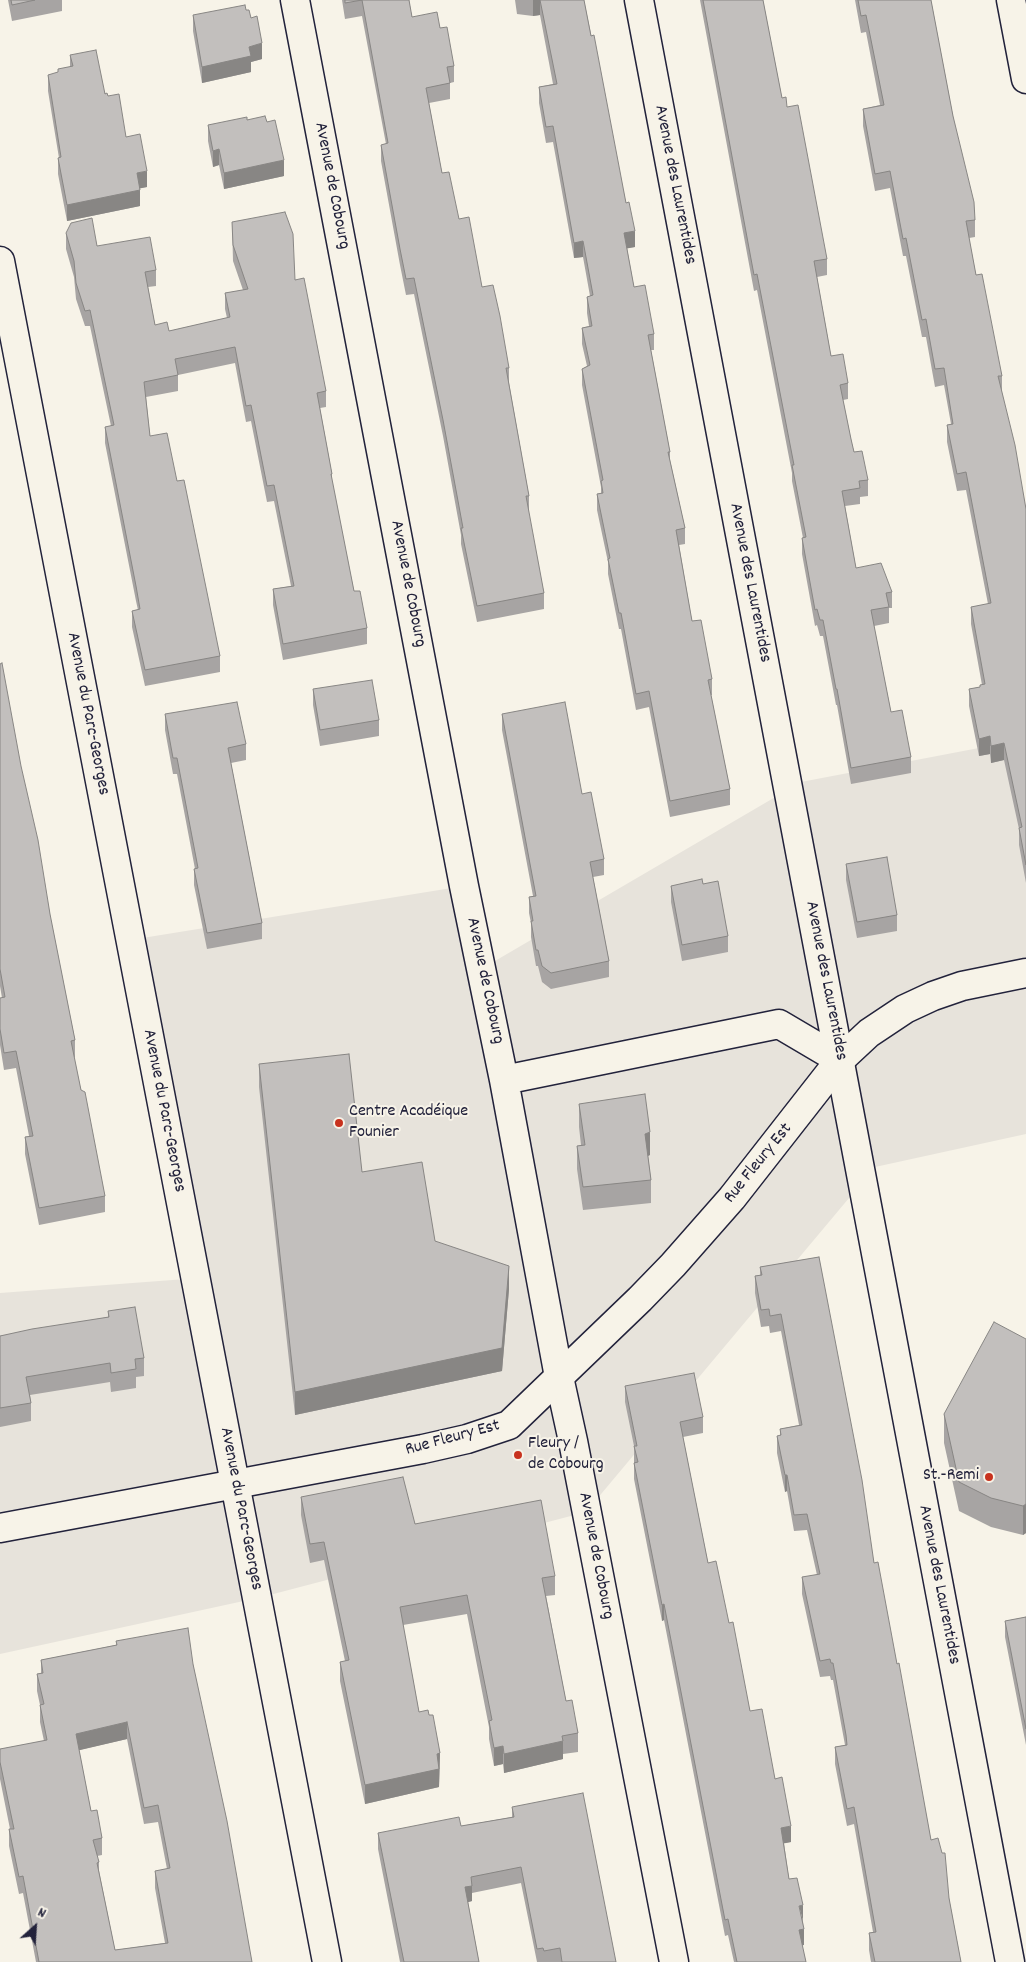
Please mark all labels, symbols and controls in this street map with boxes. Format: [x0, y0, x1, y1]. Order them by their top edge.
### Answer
street label: Avenue des Laurentides [648, 104, 700, 266]
street label: Avenue de Cobourg [308, 121, 354, 251]
street label: Avenue des Laurentides [723, 502, 775, 664]
street label: Avenue de Cobourg [384, 519, 430, 649]
street label: Avenue du Parc-Georges [61, 631, 113, 797]
street label: Avenue des Laurentides [799, 900, 851, 1062]
street label: Avenue de Cobourg [460, 916, 508, 1046]
street label: Avenue du Parc-Georges [137, 1028, 189, 1194]
place label: Centre Acadéique Founier [349, 1102, 468, 1144]
marker: Centre Acadéique Founier [333, 1117, 345, 1129]
street label: Rue Fleury Est [720, 1119, 798, 1209]
street label: Rue Fleury Est [403, 1416, 503, 1462]
street label: Avenue du Parc-Georges [214, 1426, 266, 1592]
place label: Fleury / de Cobourg [528, 1434, 604, 1476]
marker: Fleury / de Cobourg [512, 1449, 524, 1461]
place label: St.-Remi [923, 1466, 979, 1488]
marker: St.-Remi [983, 1471, 995, 1483]
street label: Avenue de Cobourg [572, 1491, 618, 1621]
street label: Avenue des Laurentides [912, 1504, 964, 1666]
north arrow [10, 1902, 60, 1952]
text: N [34, 1903, 49, 1924]

